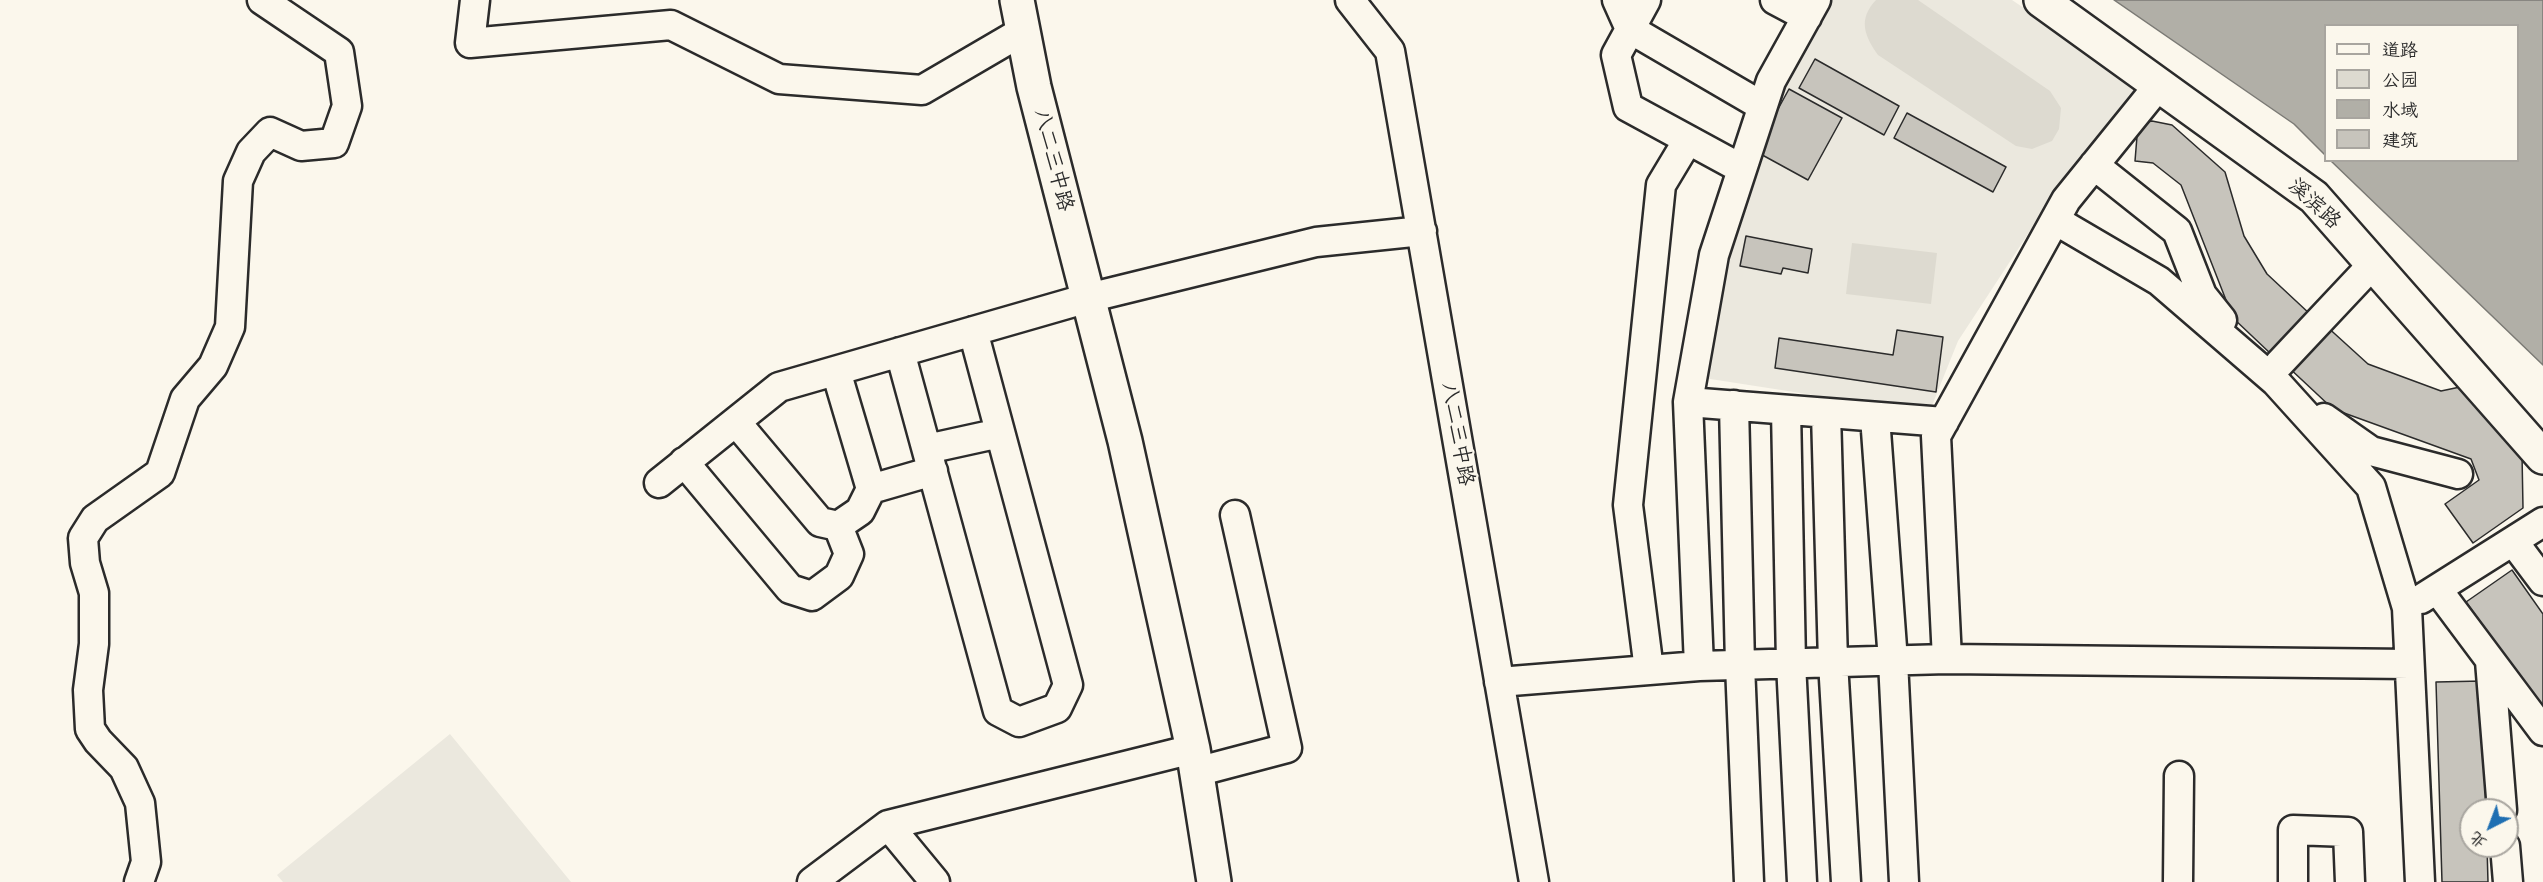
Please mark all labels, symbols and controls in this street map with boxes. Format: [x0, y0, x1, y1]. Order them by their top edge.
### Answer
legend [2324, 24, 2519, 162]
text: 道路 [2382, 39, 2418, 61]
text: 公园 [2382, 69, 2418, 91]
text: 水域 [2382, 99, 2418, 121]
street label: 八二三中路 [1028, 106, 1078, 214]
text: 建筑 [2382, 129, 2418, 151]
street label: 溪滨路 [2282, 173, 2346, 235]
street label: 八二三中路 [1435, 380, 1479, 488]
north arrow [2459, 798, 2519, 858]
text: 北 [2466, 827, 2491, 853]

